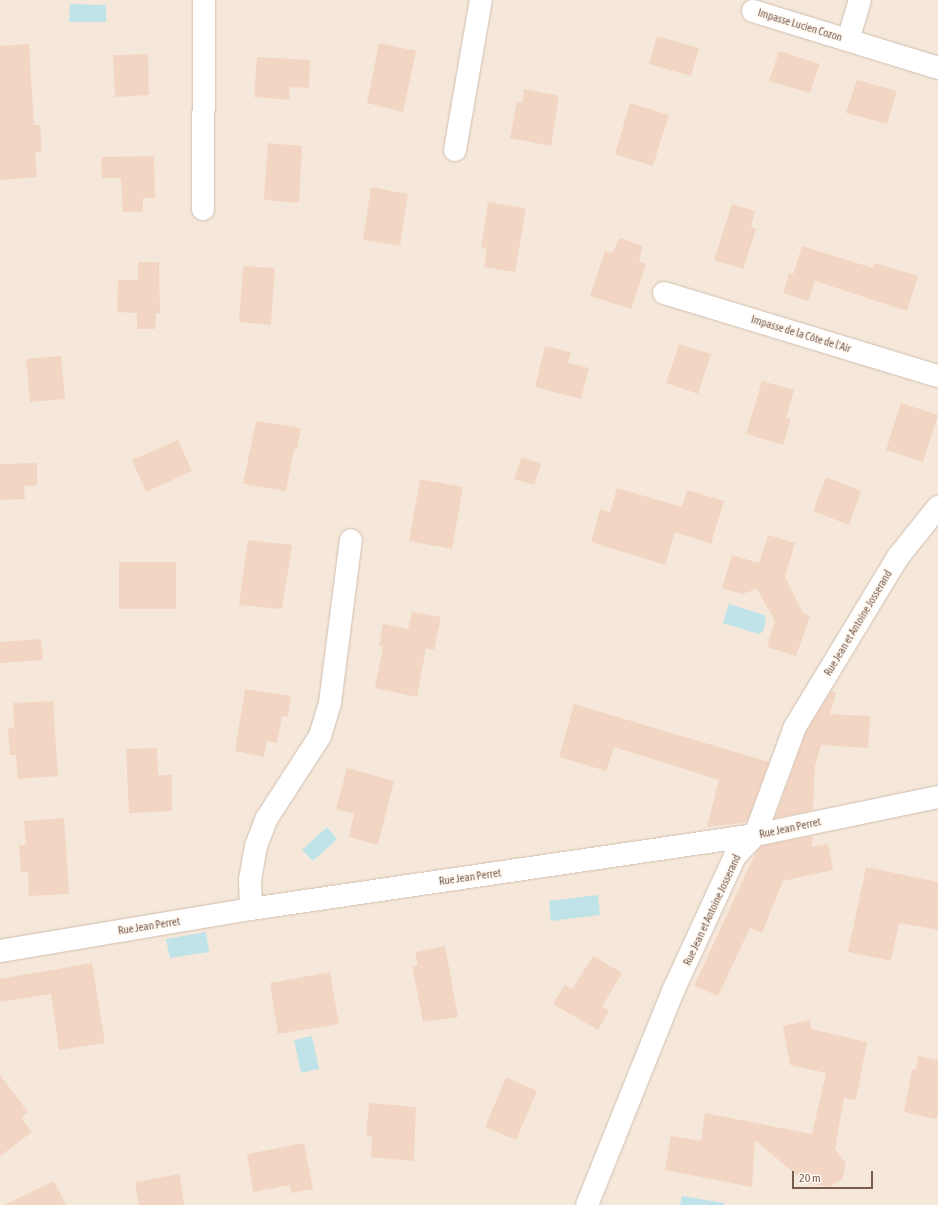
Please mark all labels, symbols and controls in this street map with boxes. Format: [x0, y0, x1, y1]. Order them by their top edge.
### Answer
street label: Impasse Lucien Cozon [756, 6, 844, 44]
street label: Impasse de la Côte de l'Air [749, 313, 853, 355]
street label: Rue Jean et Antoine Josserand [821, 568, 895, 678]
street label: Rue Jean Perret [758, 815, 822, 841]
street label: Rue Jean et Antoine Josserand [680, 852, 744, 968]
street label: Rue Jean Perret [438, 866, 502, 888]
street label: Rue Jean Perret [117, 915, 181, 937]
scale bar [794, 1163, 875, 1189]
text: 20 m [799, 1171, 821, 1185]

